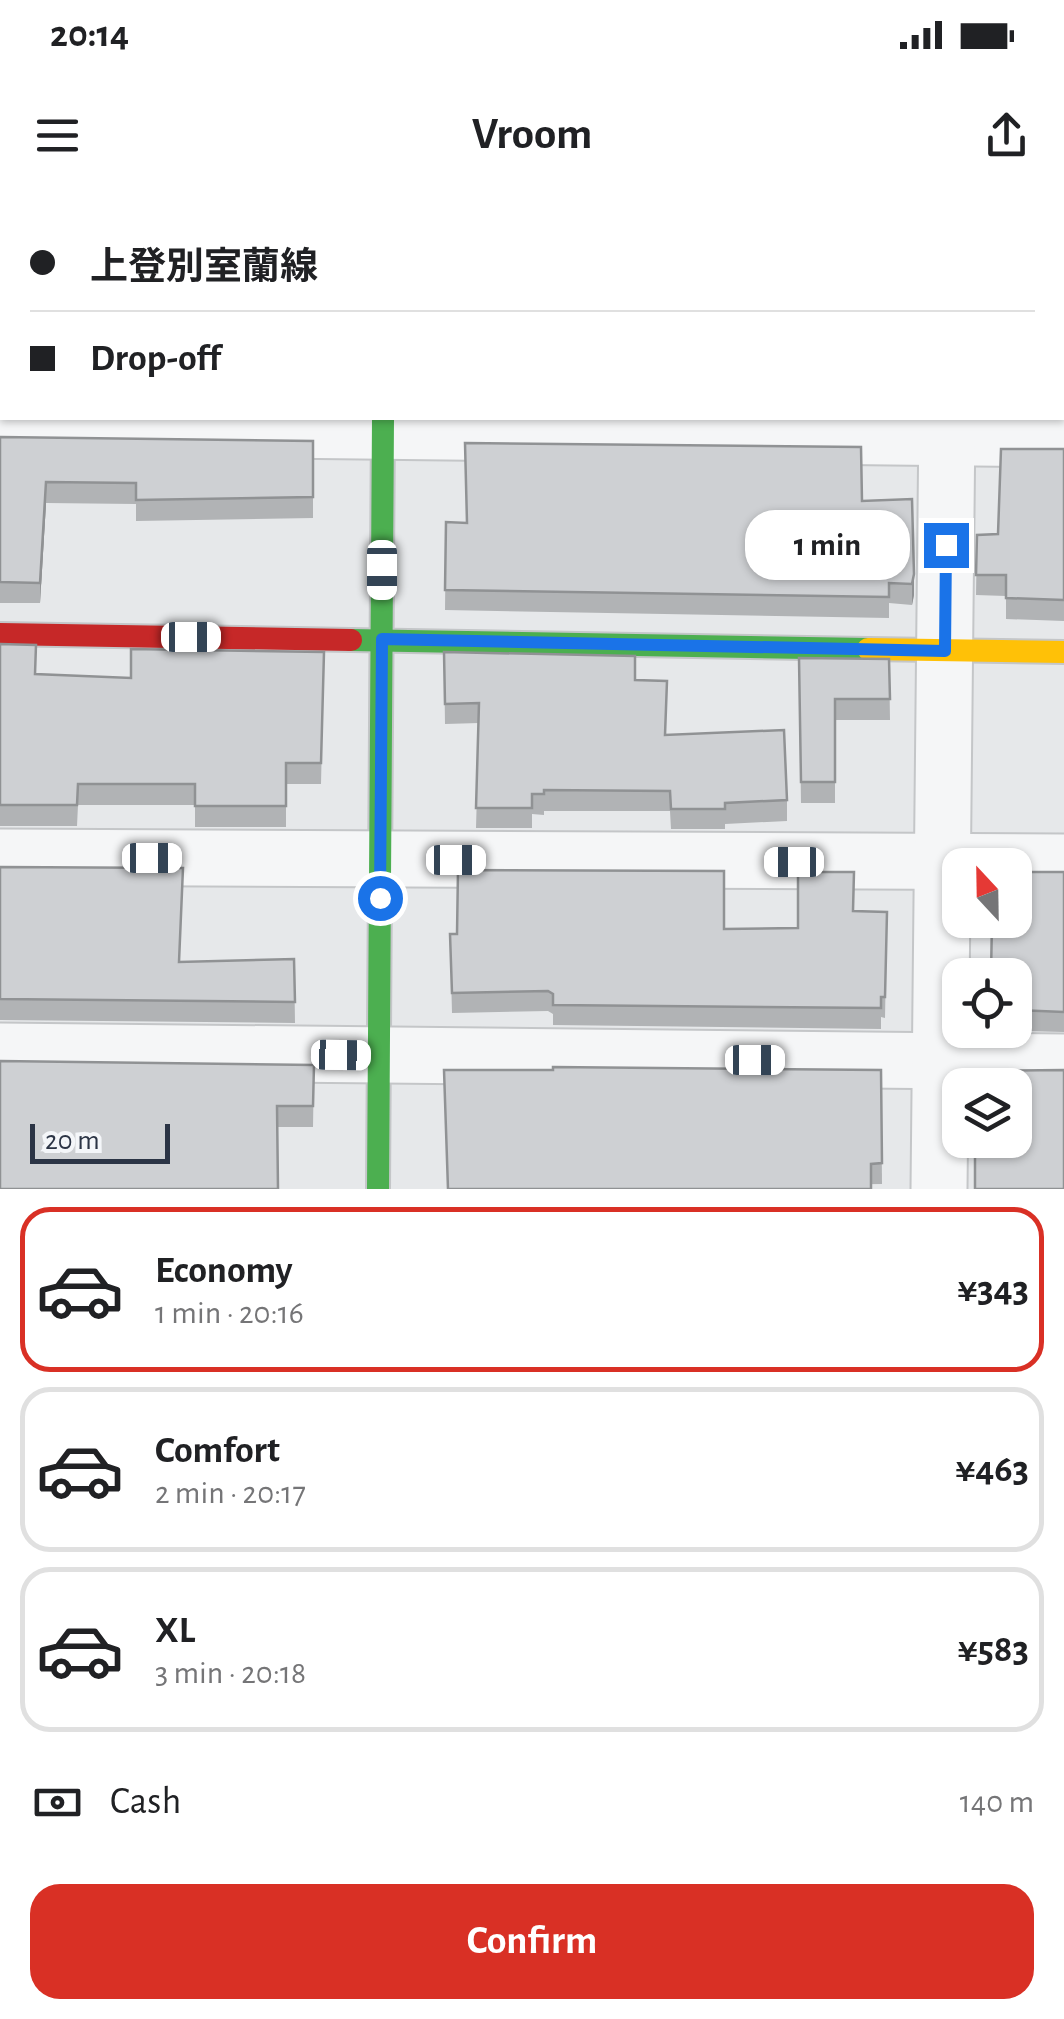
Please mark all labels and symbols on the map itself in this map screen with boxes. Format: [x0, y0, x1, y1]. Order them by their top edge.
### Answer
callout: 1 min [746, 510, 911, 580]
route end [924, 523, 969, 568]
car [367, 540, 397, 600]
car [161, 622, 221, 652]
car [122, 843, 182, 873]
car [426, 845, 486, 875]
car [764, 847, 824, 877]
north arrow [942, 848, 1032, 938]
route start [358, 876, 403, 921]
car [311, 1039, 371, 1071]
car [725, 1045, 785, 1075]
scale bar [30, 1119, 170, 1164]

